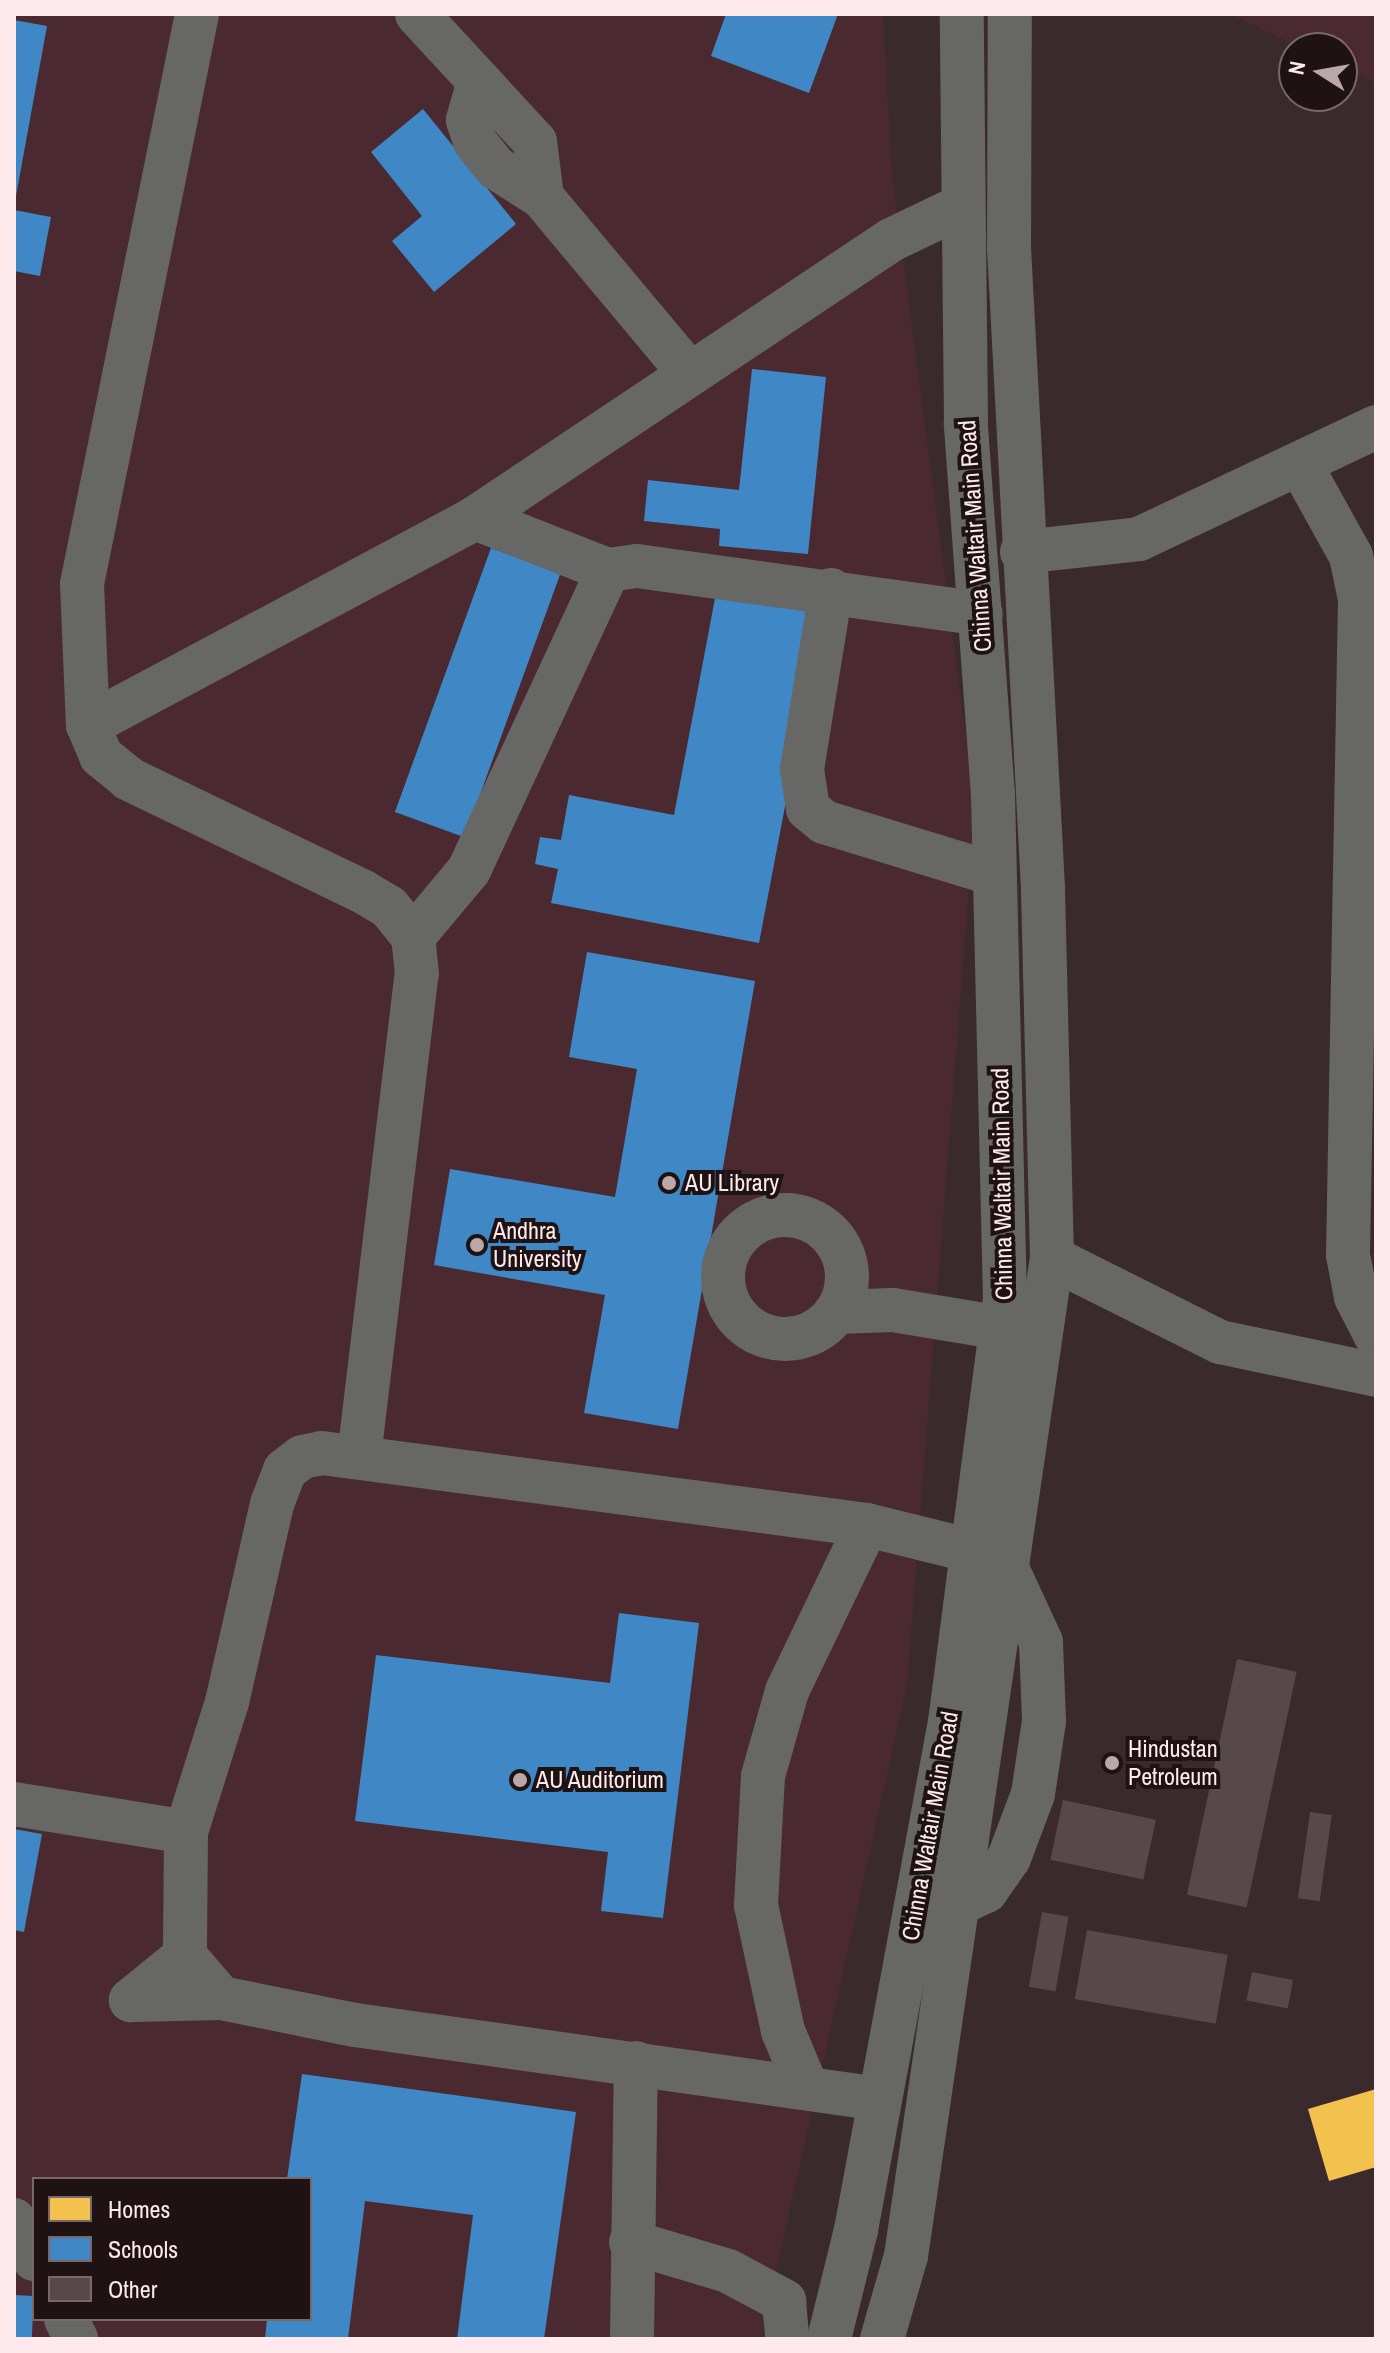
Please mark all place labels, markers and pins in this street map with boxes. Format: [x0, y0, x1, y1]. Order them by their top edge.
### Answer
place label: AU Library [685, 1169, 779, 1197]
marker: AU Library [660, 1174, 678, 1192]
place label: Andhra University [493, 1217, 582, 1273]
marker: Andhra University [468, 1236, 486, 1254]
place label: Hindustan Petroleum [1128, 1735, 1218, 1791]
marker: Hindustan Petroleum [1103, 1754, 1121, 1772]
place label: AU Auditorium [536, 1766, 665, 1794]
marker: AU Auditorium [511, 1771, 529, 1789]

